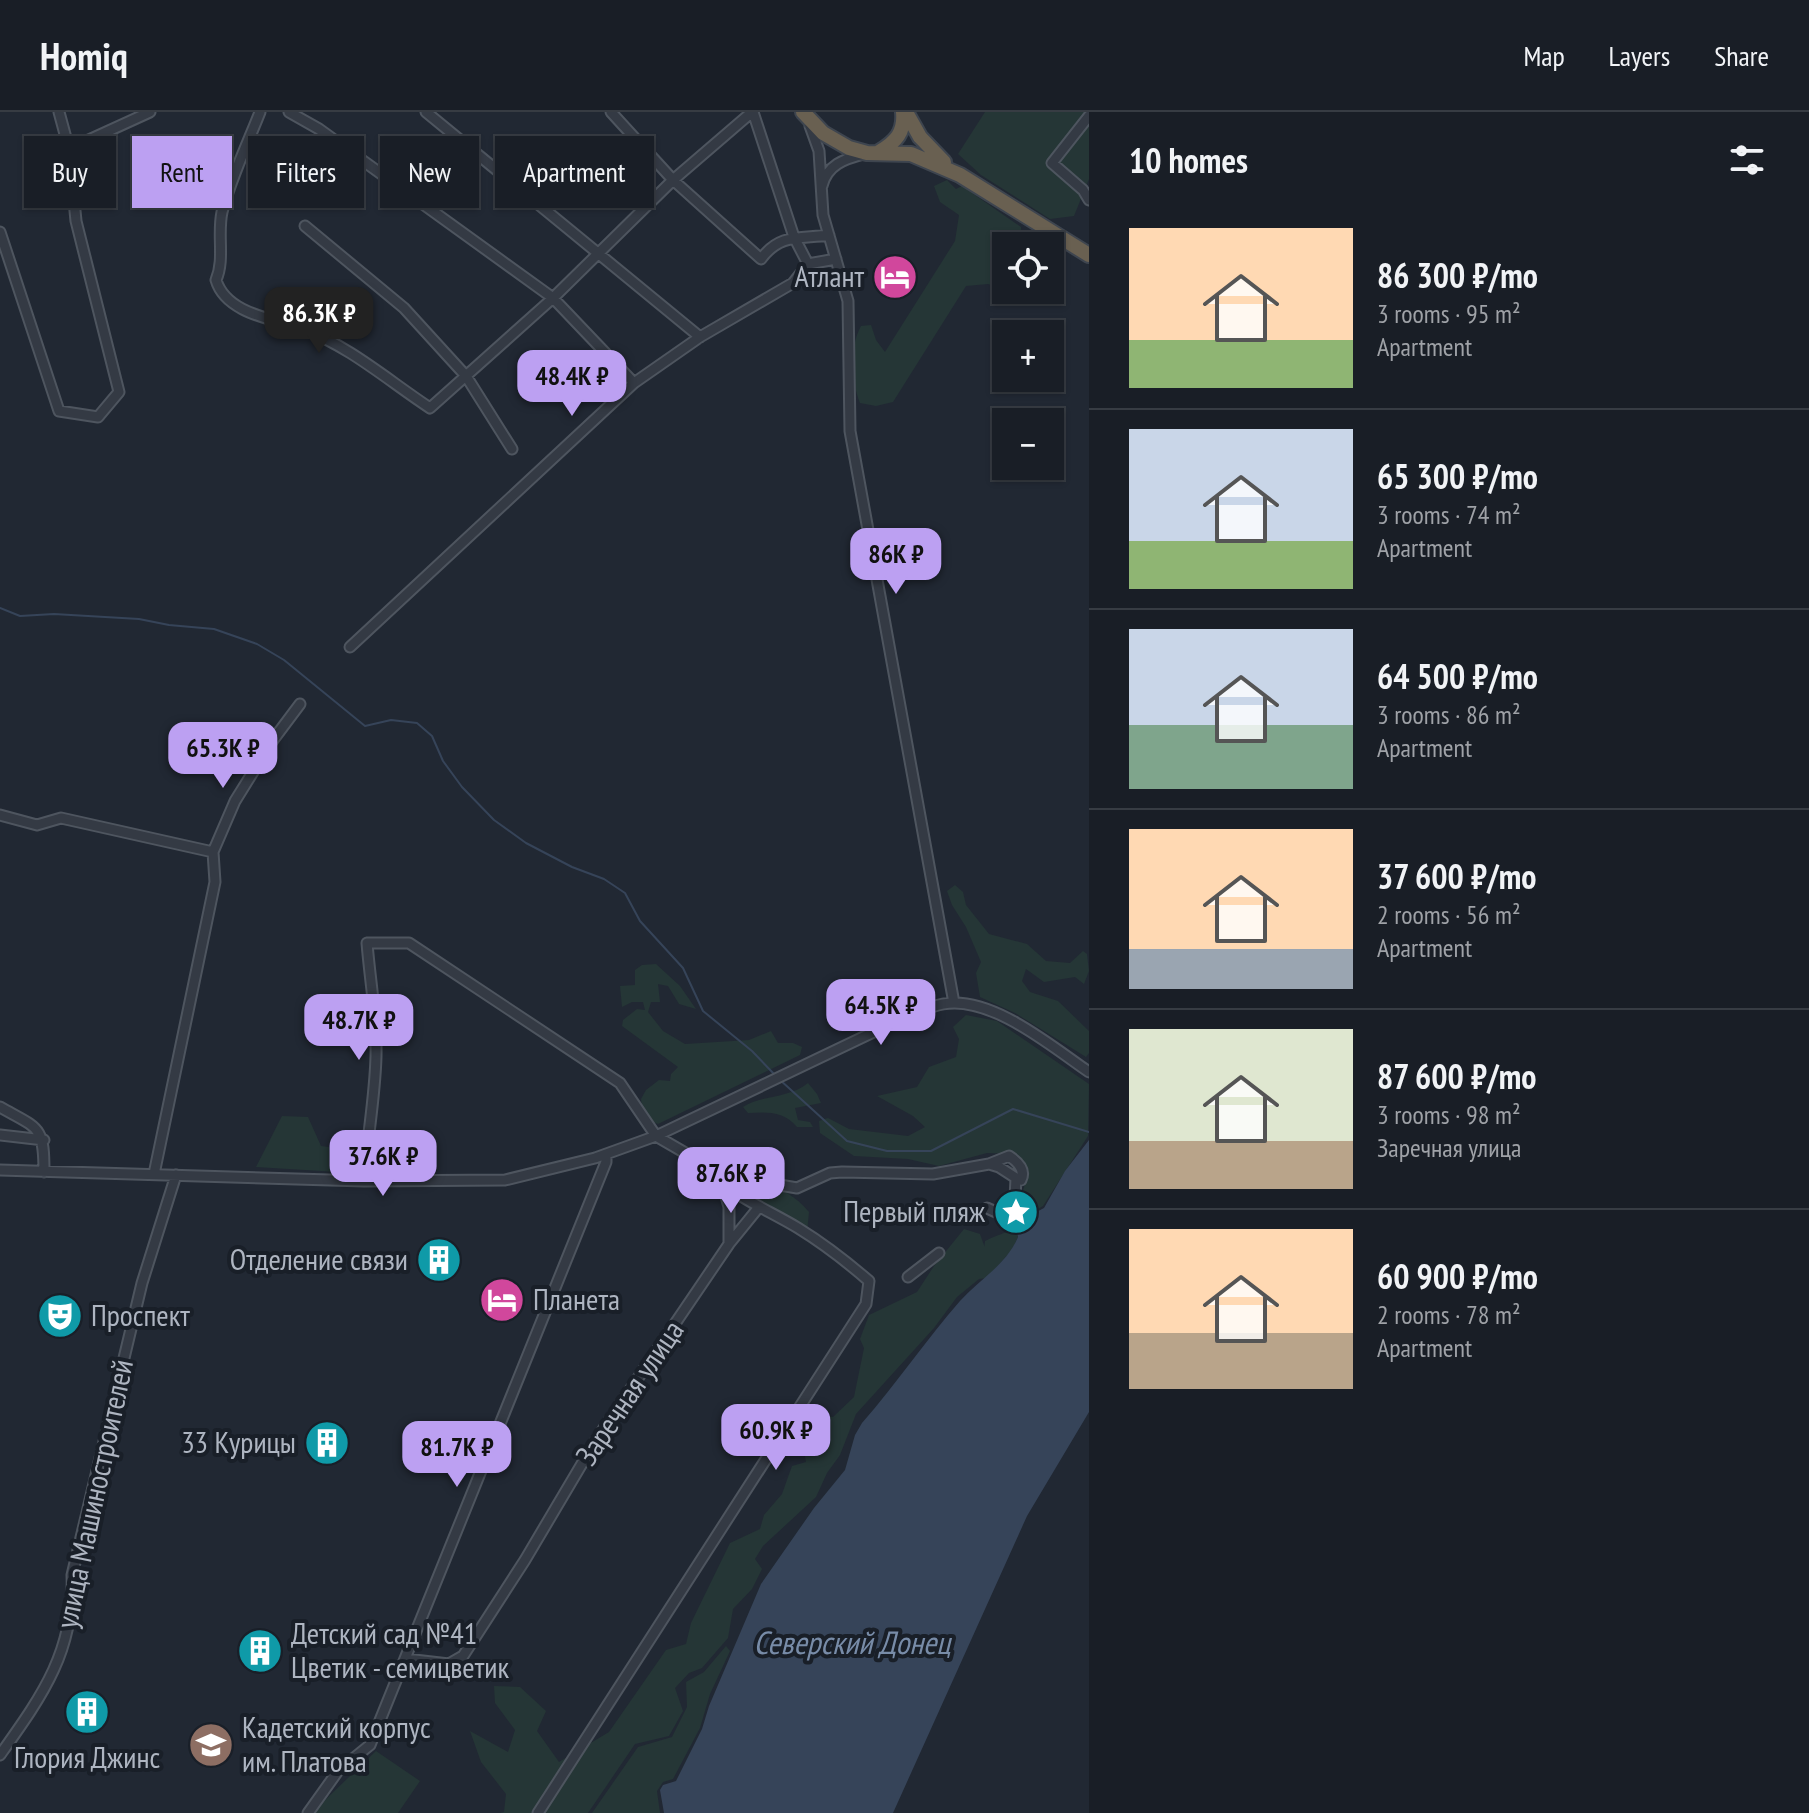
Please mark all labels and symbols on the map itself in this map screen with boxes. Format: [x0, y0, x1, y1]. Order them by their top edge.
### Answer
hotel icon: Атлант [871, 253, 919, 301]
place label: Атлант [795, 256, 864, 295]
pin: 86.3K ₽ [245, 287, 393, 355]
pin: 48.4K ₽ [498, 350, 646, 418]
pin: 86K ₽ [840, 528, 952, 596]
pin: 65.3K ₽ [149, 722, 297, 790]
pin: 64.5K ₽ [807, 979, 955, 1047]
pin: 48.7K ₽ [285, 994, 433, 1062]
pin: 37.6K ₽ [309, 1130, 457, 1198]
pin: 87.6K ₽ [657, 1147, 805, 1215]
place icon: Первый пляж [992, 1188, 1040, 1236]
place label: Первый пляж [843, 1191, 986, 1230]
building icon: Отделение связи [415, 1236, 463, 1284]
place label: Отделение связи [230, 1239, 408, 1278]
hotel icon: Планета [478, 1276, 526, 1324]
place label: Планета [533, 1279, 620, 1318]
theatre icon: Проспект [36, 1292, 84, 1340]
place label: Проспект [91, 1295, 190, 1334]
street label: Заречная улица [566, 1312, 692, 1472]
street label: улица Машиностроителей [46, 1356, 141, 1632]
pin: 60.9K ₽ [702, 1404, 850, 1472]
building icon: 33 Курицы [303, 1419, 351, 1467]
pin: 81.7K ₽ [383, 1421, 531, 1489]
place label: 33 Курицы [181, 1422, 296, 1461]
place label: Детский сад №41 Цветик - семицветик [291, 1613, 509, 1686]
water label: Северский Донец [754, 1621, 952, 1663]
building icon: Детский сад №41 Цветик - семицветик [236, 1627, 284, 1675]
building icon: Глория Джинс [63, 1688, 111, 1736]
place label: Кадетский корпус им. Платова [242, 1707, 431, 1780]
school or university icon: Кадетский корпус им. Платова [187, 1721, 235, 1769]
place label: Глория Джинс [14, 1737, 160, 1776]

